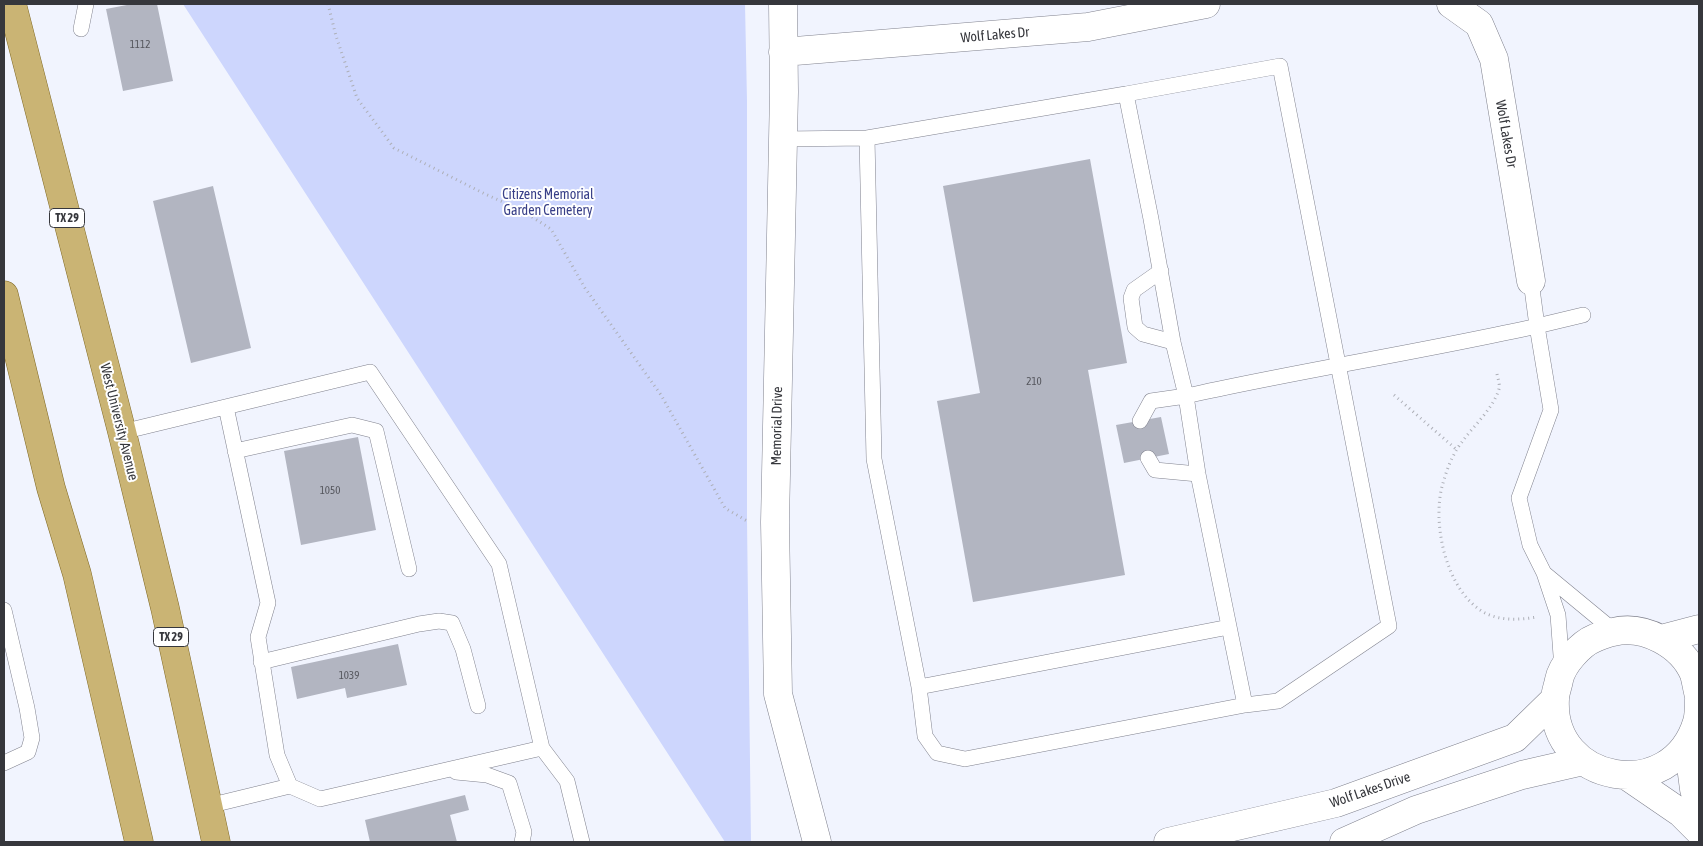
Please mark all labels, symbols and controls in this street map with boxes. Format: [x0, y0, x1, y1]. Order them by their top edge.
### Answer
street label: Wolf Lakes Dr [960, 24, 1030, 46]
house number: 1112 [130, 38, 150, 52]
street label: Wolf Lakes Dr [1492, 99, 1520, 169]
park label: Citizens Memorial Garden Cemetery [502, 187, 594, 220]
road number: TX 29 [50, 208, 84, 228]
street label: West University Avenue [96, 362, 142, 482]
house number: 210 [1026, 375, 1042, 389]
street label: Memorial Drive [768, 386, 786, 466]
house number: 1050 [320, 484, 340, 498]
road number: TX 29 [154, 628, 188, 646]
house number: 1039 [339, 669, 359, 683]
street label: Wolf Lakes Drive [1328, 768, 1412, 812]

